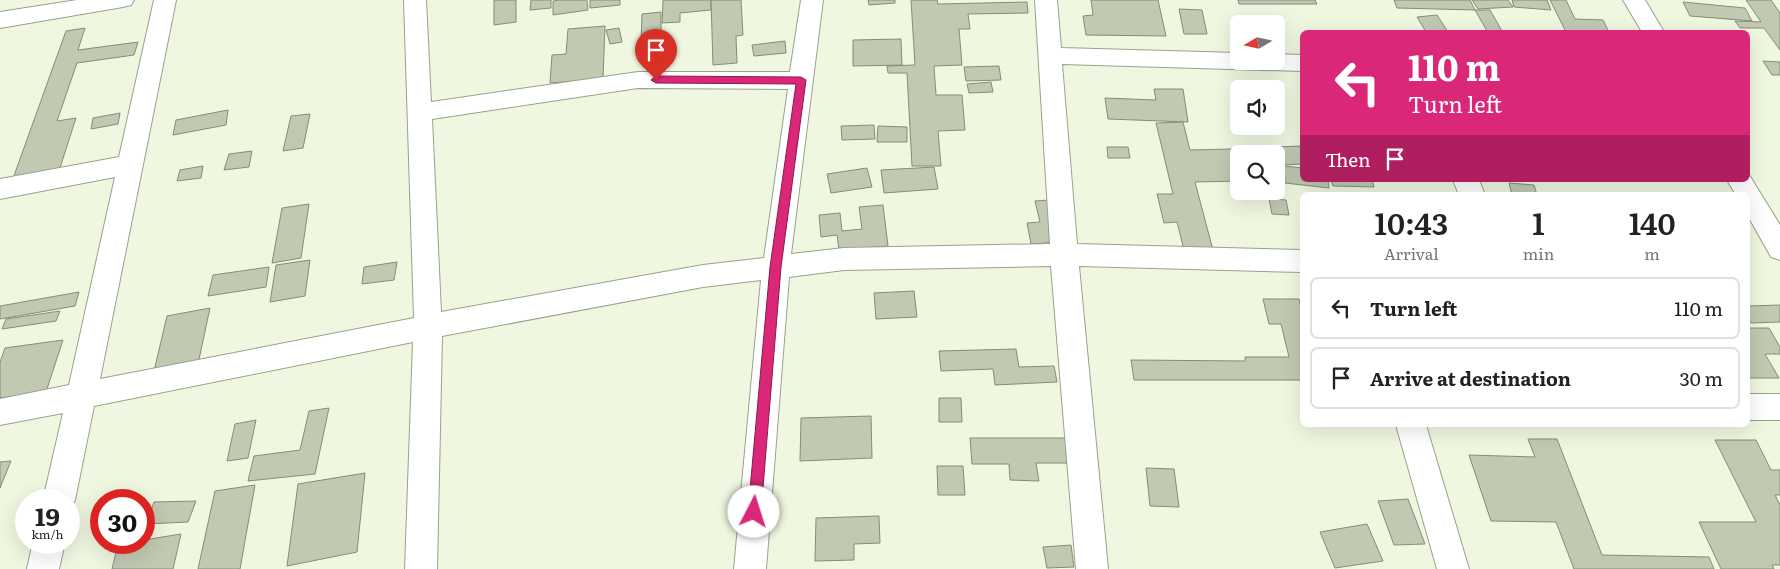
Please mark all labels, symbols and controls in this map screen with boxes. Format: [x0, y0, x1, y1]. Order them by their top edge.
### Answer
north arrow [1230, 15, 1285, 70]
map controls [1230, 15, 1285, 200]
pin [635, 29, 677, 80]
icon: arrive [642, 36, 670, 64]
text: 110 m [1408, 40, 1500, 92]
icon: left [1325, 50, 1390, 115]
button: sound [1230, 80, 1285, 135]
text: Turn left [1408, 87, 1502, 120]
button: search [1230, 145, 1285, 200]
text: Then [1325, 145, 1371, 173]
icon: arrive [1381, 145, 1409, 173]
text: 10:43 [1375, 200, 1448, 244]
text: 1 [1532, 200, 1545, 244]
text: 140 [1629, 200, 1675, 244]
text: Arrival [1384, 241, 1439, 265]
text: min [1523, 241, 1554, 265]
text: m [1644, 241, 1660, 265]
icon: left [1327, 294, 1355, 322]
text: Turn left [1370, 294, 1457, 322]
text: 110 m [1674, 294, 1723, 322]
icon: arrive [1327, 364, 1355, 392]
text: Arrive at destination [1370, 364, 1571, 392]
text: 30 m [1679, 364, 1723, 392]
position arrow [727, 485, 779, 537]
speed limit sign: 30 [90, 489, 155, 554]
text: 19 [35, 497, 60, 534]
text: km/h [32, 525, 63, 543]

